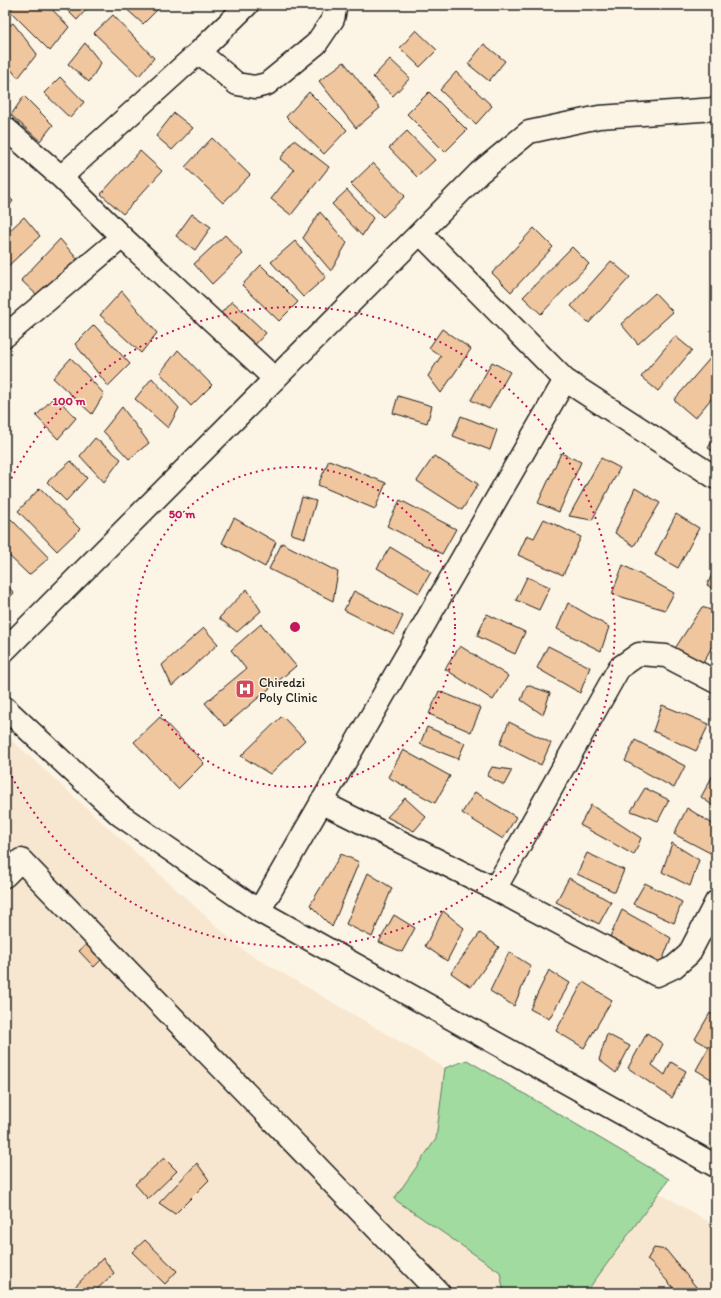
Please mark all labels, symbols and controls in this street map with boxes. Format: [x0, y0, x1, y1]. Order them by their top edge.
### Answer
text: 100 m [52, 394, 86, 408]
text: 50 m [169, 507, 196, 521]
centre of rings [288, 620, 302, 634]
place label: Chiredzi Poly Clinic [259, 675, 317, 705]
hospital icon: Chiredzi Poly Clinic [234, 678, 256, 700]

